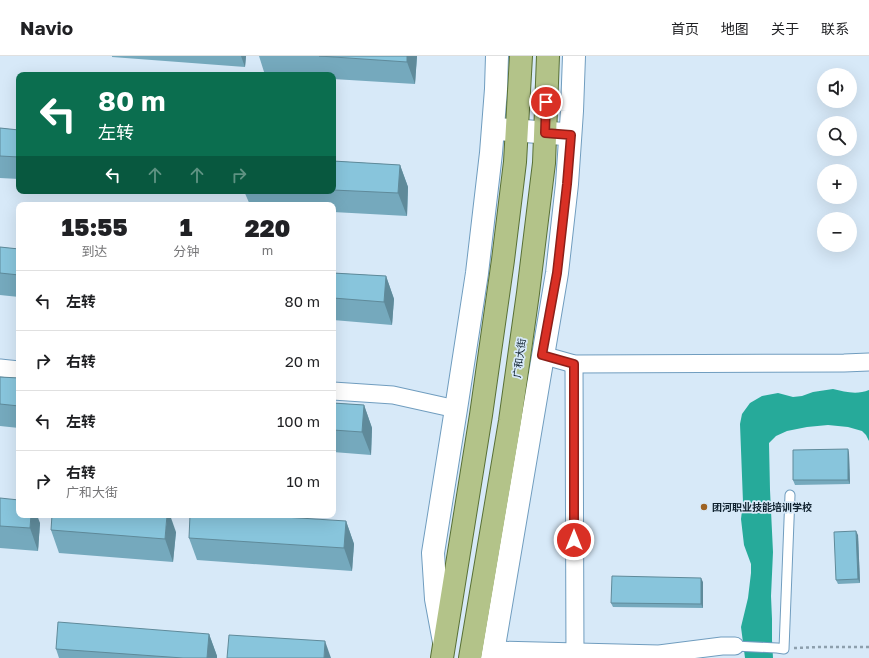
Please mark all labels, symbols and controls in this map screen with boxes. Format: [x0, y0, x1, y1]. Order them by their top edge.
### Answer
text: Navio [20, 16, 73, 39]
text: 首页 [671, 20, 699, 37]
text: 地图 [721, 20, 749, 37]
text: 关于 [771, 20, 799, 37]
text: 联系 [821, 20, 849, 37]
map controls [817, 68, 857, 252]
button: sound [817, 68, 857, 108]
text: 80 m [98, 84, 166, 117]
pin [529, 85, 563, 119]
icon: left [32, 88, 84, 140]
icon: arrive [535, 91, 557, 113]
button: search [817, 116, 857, 156]
text: 左转 [98, 121, 134, 143]
icon: left [102, 164, 124, 186]
icon: ahead [144, 164, 166, 186]
icon: ahead [186, 164, 208, 186]
icon: right [228, 164, 250, 186]
button: + [817, 164, 857, 204]
text: 15:55 [62, 212, 128, 241]
text: 1 [180, 212, 192, 241]
button: − [817, 212, 857, 252]
text: 220 [245, 213, 290, 242]
text: m [262, 242, 273, 258]
text: 到达 [82, 243, 108, 259]
text: 分钟 [173, 243, 199, 259]
icon: left [32, 290, 54, 312]
text: 左转 [66, 292, 96, 310]
text: 80 m [285, 292, 320, 310]
street label: 广和大街 [510, 337, 528, 379]
icon: right [32, 350, 54, 372]
text: 右转 [66, 352, 96, 370]
text: 20 m [285, 352, 320, 370]
icon: left [32, 410, 54, 432]
text: 左转 [66, 412, 96, 430]
text: 100 m [277, 412, 320, 430]
text: 右转 [66, 463, 96, 481]
icon: right [32, 470, 54, 492]
text: 10 m [286, 472, 320, 490]
text: 广和大街 [66, 484, 118, 500]
place label: 团河职业技能培训学校 [712, 501, 812, 513]
marker: 团河职业技能培训学校 [699, 502, 709, 512]
position arrow [553, 519, 595, 561]

